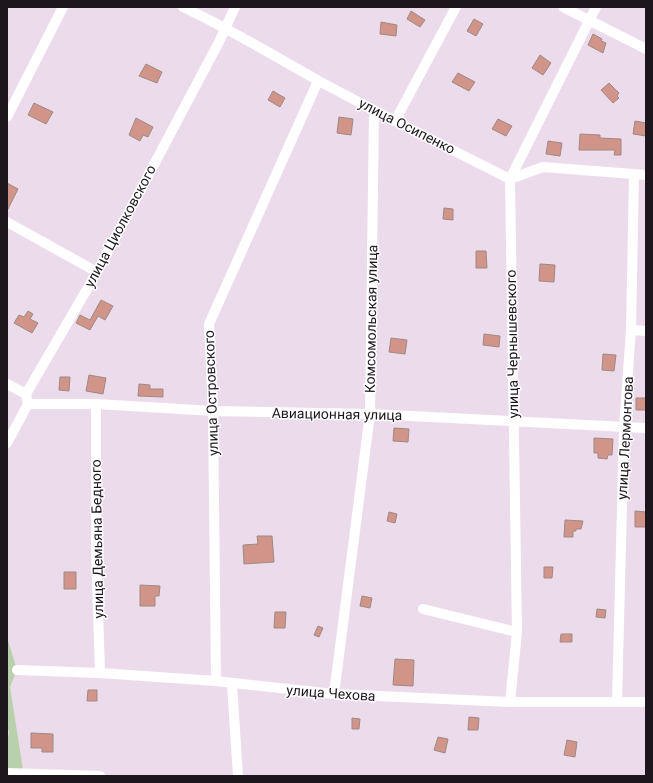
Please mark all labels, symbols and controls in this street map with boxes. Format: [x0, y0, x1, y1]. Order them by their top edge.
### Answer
street label: улица Осипенко [356, 95, 458, 157]
street label: улица Циолковского [81, 162, 159, 290]
street label: Комсомольская улица [362, 245, 380, 393]
street label: улица Чернышевского [503, 269, 521, 419]
street label: улица Островского [201, 330, 221, 456]
street label: улица Лермонтова [614, 376, 636, 500]
street label: Авиационная улица [272, 405, 402, 423]
street label: улица Демьяна Бедного [88, 459, 106, 619]
street label: улица Чехова [286, 682, 376, 704]

